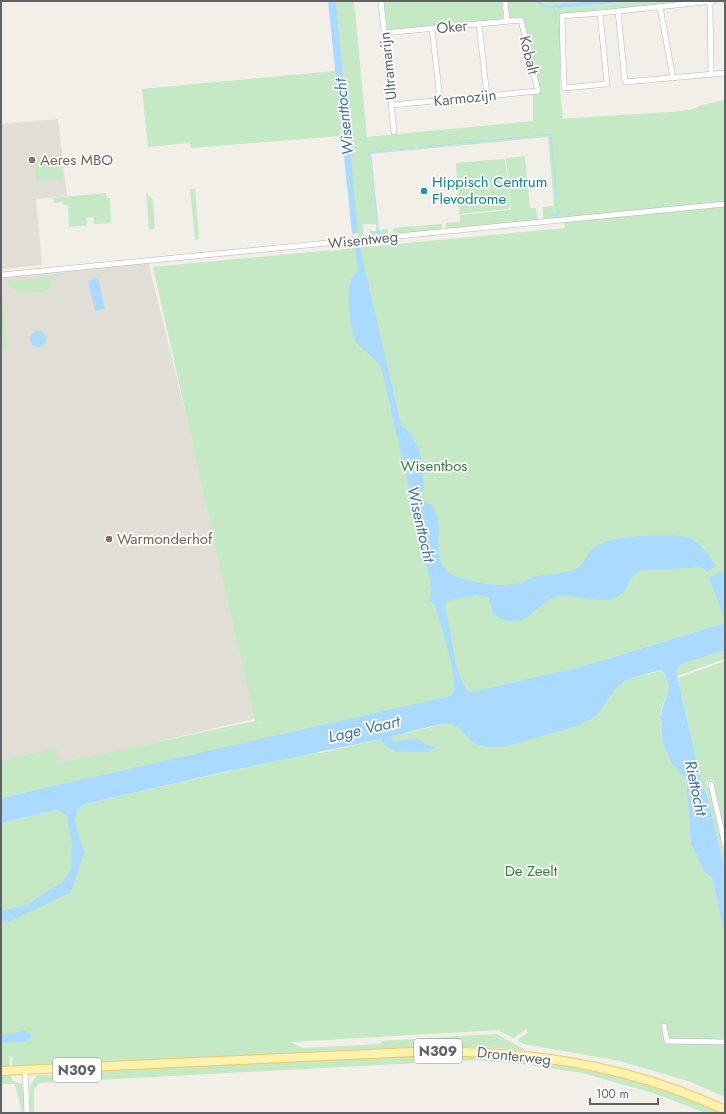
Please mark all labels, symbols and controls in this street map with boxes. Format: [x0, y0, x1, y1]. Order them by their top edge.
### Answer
street label: Oker [435, 14, 469, 40]
street label: Ultramarijn [373, 31, 403, 101]
street label: Kobalt [514, 33, 544, 77]
water label: Wisenttocht [328, 76, 359, 157]
street label: Karmozijn [433, 84, 497, 112]
place label: Aeres MBO [40, 149, 113, 171]
marker: Aeres MBO [27, 155, 37, 165]
place label: Hippisch Centrum Flevodrome [432, 171, 547, 210]
marker: Hippisch Centrum Flevodrome [419, 186, 429, 196]
street label: Wisentweg [327, 225, 399, 255]
park label: Wisentbos [401, 455, 467, 477]
water label: Wisenttocht [401, 484, 441, 565]
place label: Warmonderhof [117, 528, 213, 550]
marker: Warmonderhof [104, 534, 114, 544]
water label: Lage Vaart [326, 709, 403, 748]
water label: Riettocht [679, 758, 713, 819]
park label: De Zeelt [505, 860, 558, 882]
road number: N309 [414, 1039, 462, 1063]
street label: Dronterweg [476, 1041, 552, 1071]
road number: N309 [53, 1058, 101, 1082]
scale bar [590, 1080, 658, 1106]
text: 100 m [596, 1085, 629, 1103]

